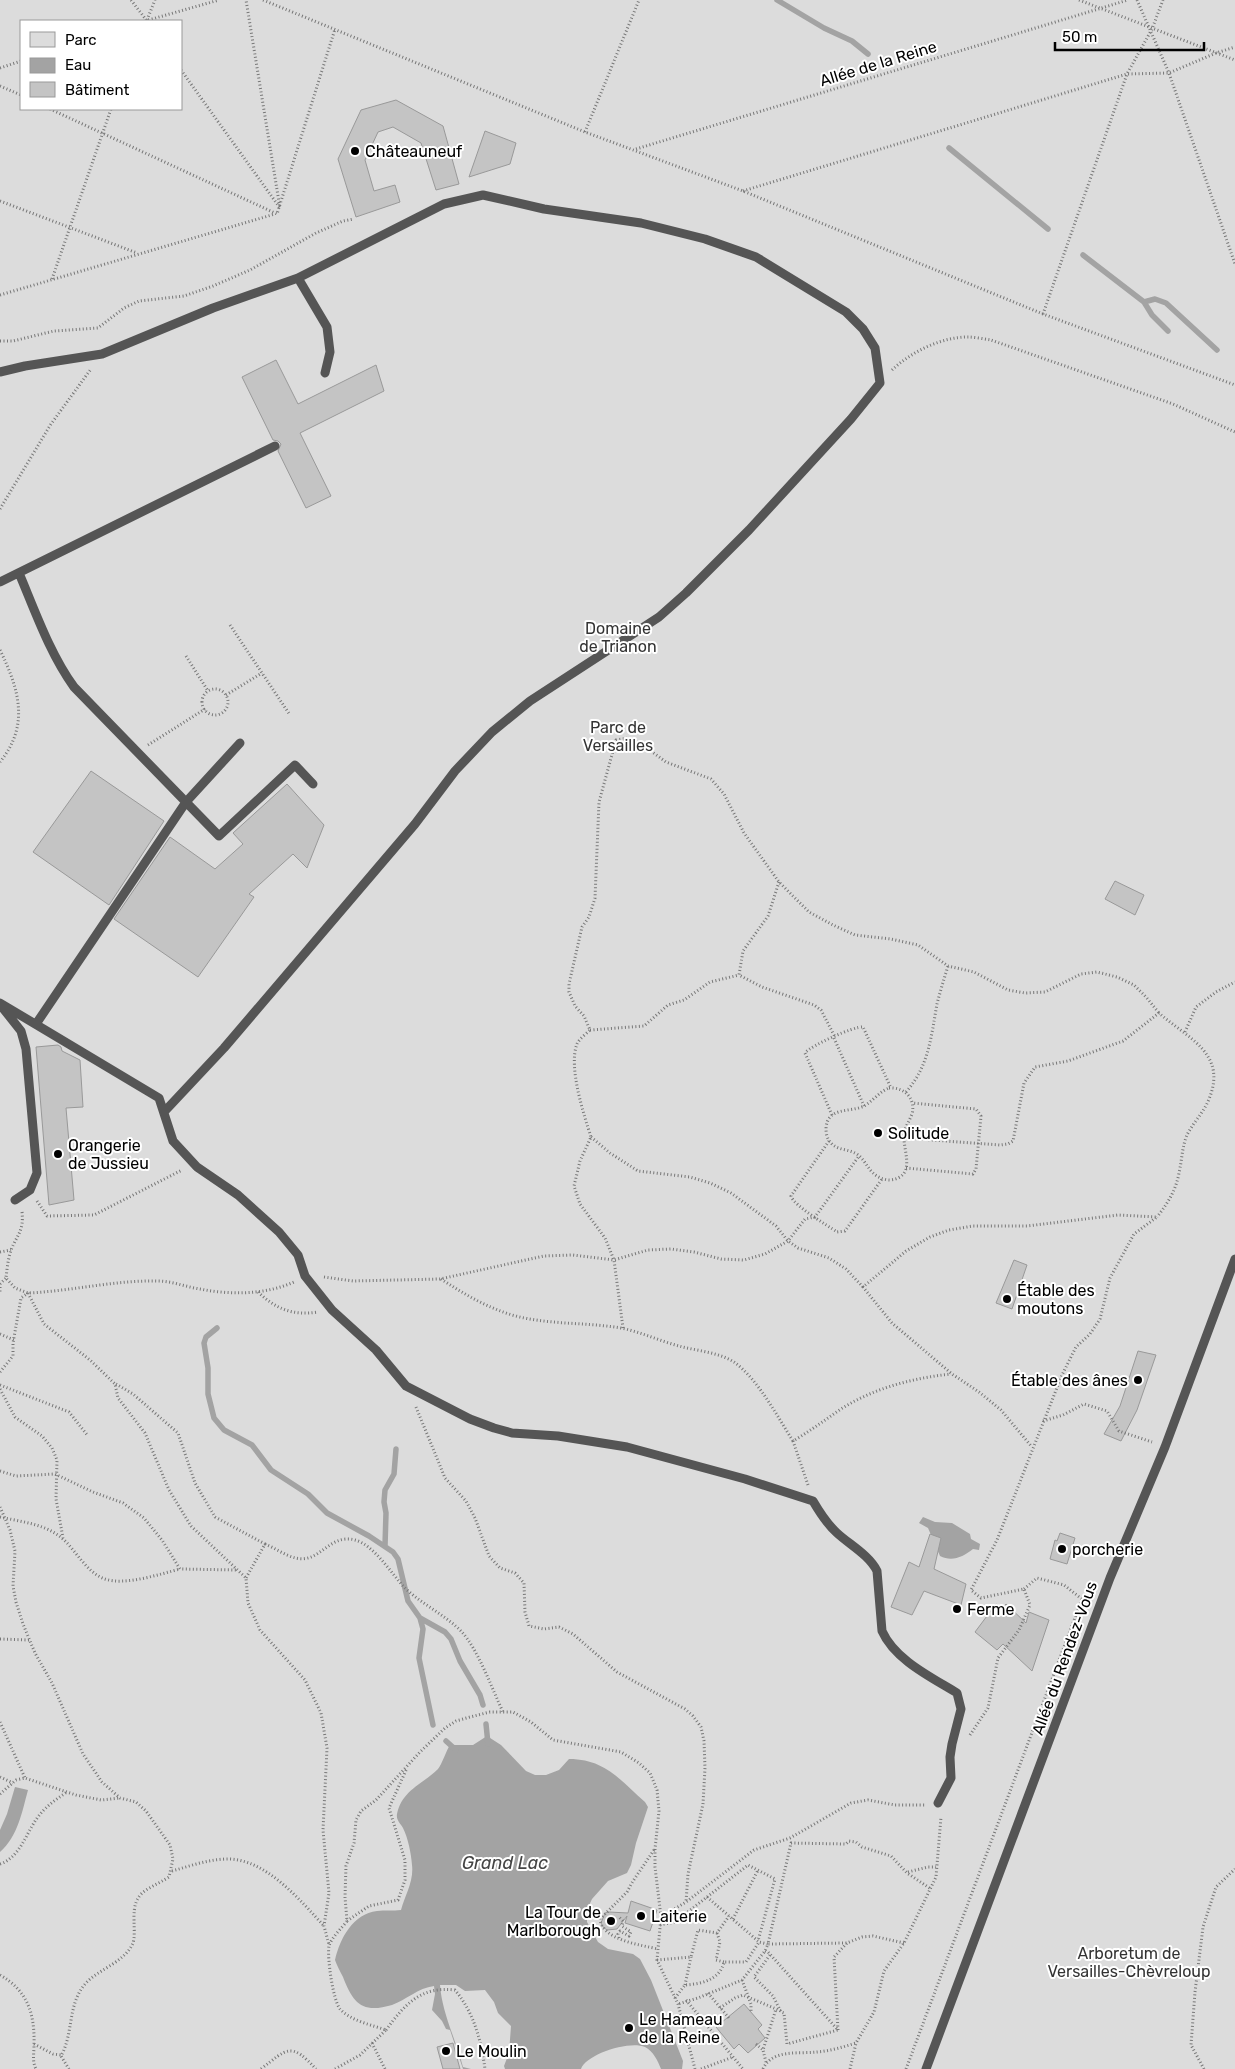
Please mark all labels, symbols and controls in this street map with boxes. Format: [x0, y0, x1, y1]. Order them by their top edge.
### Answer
legend [20, 20, 182, 110]
scale bar [1055, 20, 1204, 52]
text: 50 m [1062, 28, 1097, 46]
text: Parc [65, 31, 97, 49]
street label: Allée de la Reine [817, 37, 939, 90]
text: Eau [65, 56, 91, 74]
text: Bâtiment [65, 81, 129, 99]
place label: Châteauneuf [365, 142, 463, 161]
marker: Châteauneuf [349, 145, 361, 157]
park label: Domaine de Trianon [579, 619, 657, 656]
park label: Parc de Versailles [583, 718, 653, 755]
place label: Solitude [888, 1124, 949, 1143]
marker: Solitude [872, 1127, 884, 1139]
place label: Orangerie de Jussieu [68, 1136, 149, 1173]
marker: Orangerie de Jussieu [52, 1148, 64, 1160]
place label: Étable des moutons [1017, 1281, 1095, 1318]
marker: Étable des moutons [1001, 1293, 1013, 1305]
place label: Étable des ânes [1011, 1371, 1128, 1390]
marker: Étable des ânes [1132, 1374, 1144, 1386]
place label: porcherie [1072, 1540, 1143, 1559]
marker: porcherie [1056, 1543, 1068, 1555]
street label: Allée du Rendez-Vous [1028, 1579, 1101, 1738]
place label: Ferme [967, 1600, 1014, 1619]
marker: Ferme [951, 1603, 963, 1615]
water label: Grand Lac [462, 1852, 548, 1874]
place label: La Tour de Marlborough [507, 1903, 601, 1940]
place label: Laiterie [651, 1907, 707, 1926]
marker: Laiterie [635, 1910, 647, 1922]
marker: La Tour de Marlborough [605, 1915, 617, 1927]
park label: Arboretum de Versailles-Chèvreloup [1047, 1944, 1211, 1981]
place label: Le Hameau de la Reine [639, 2010, 723, 2047]
marker: Le Hameau de la Reine [623, 2022, 635, 2034]
place label: Le Moulin [456, 2042, 527, 2061]
marker: Le Moulin [440, 2045, 452, 2057]

